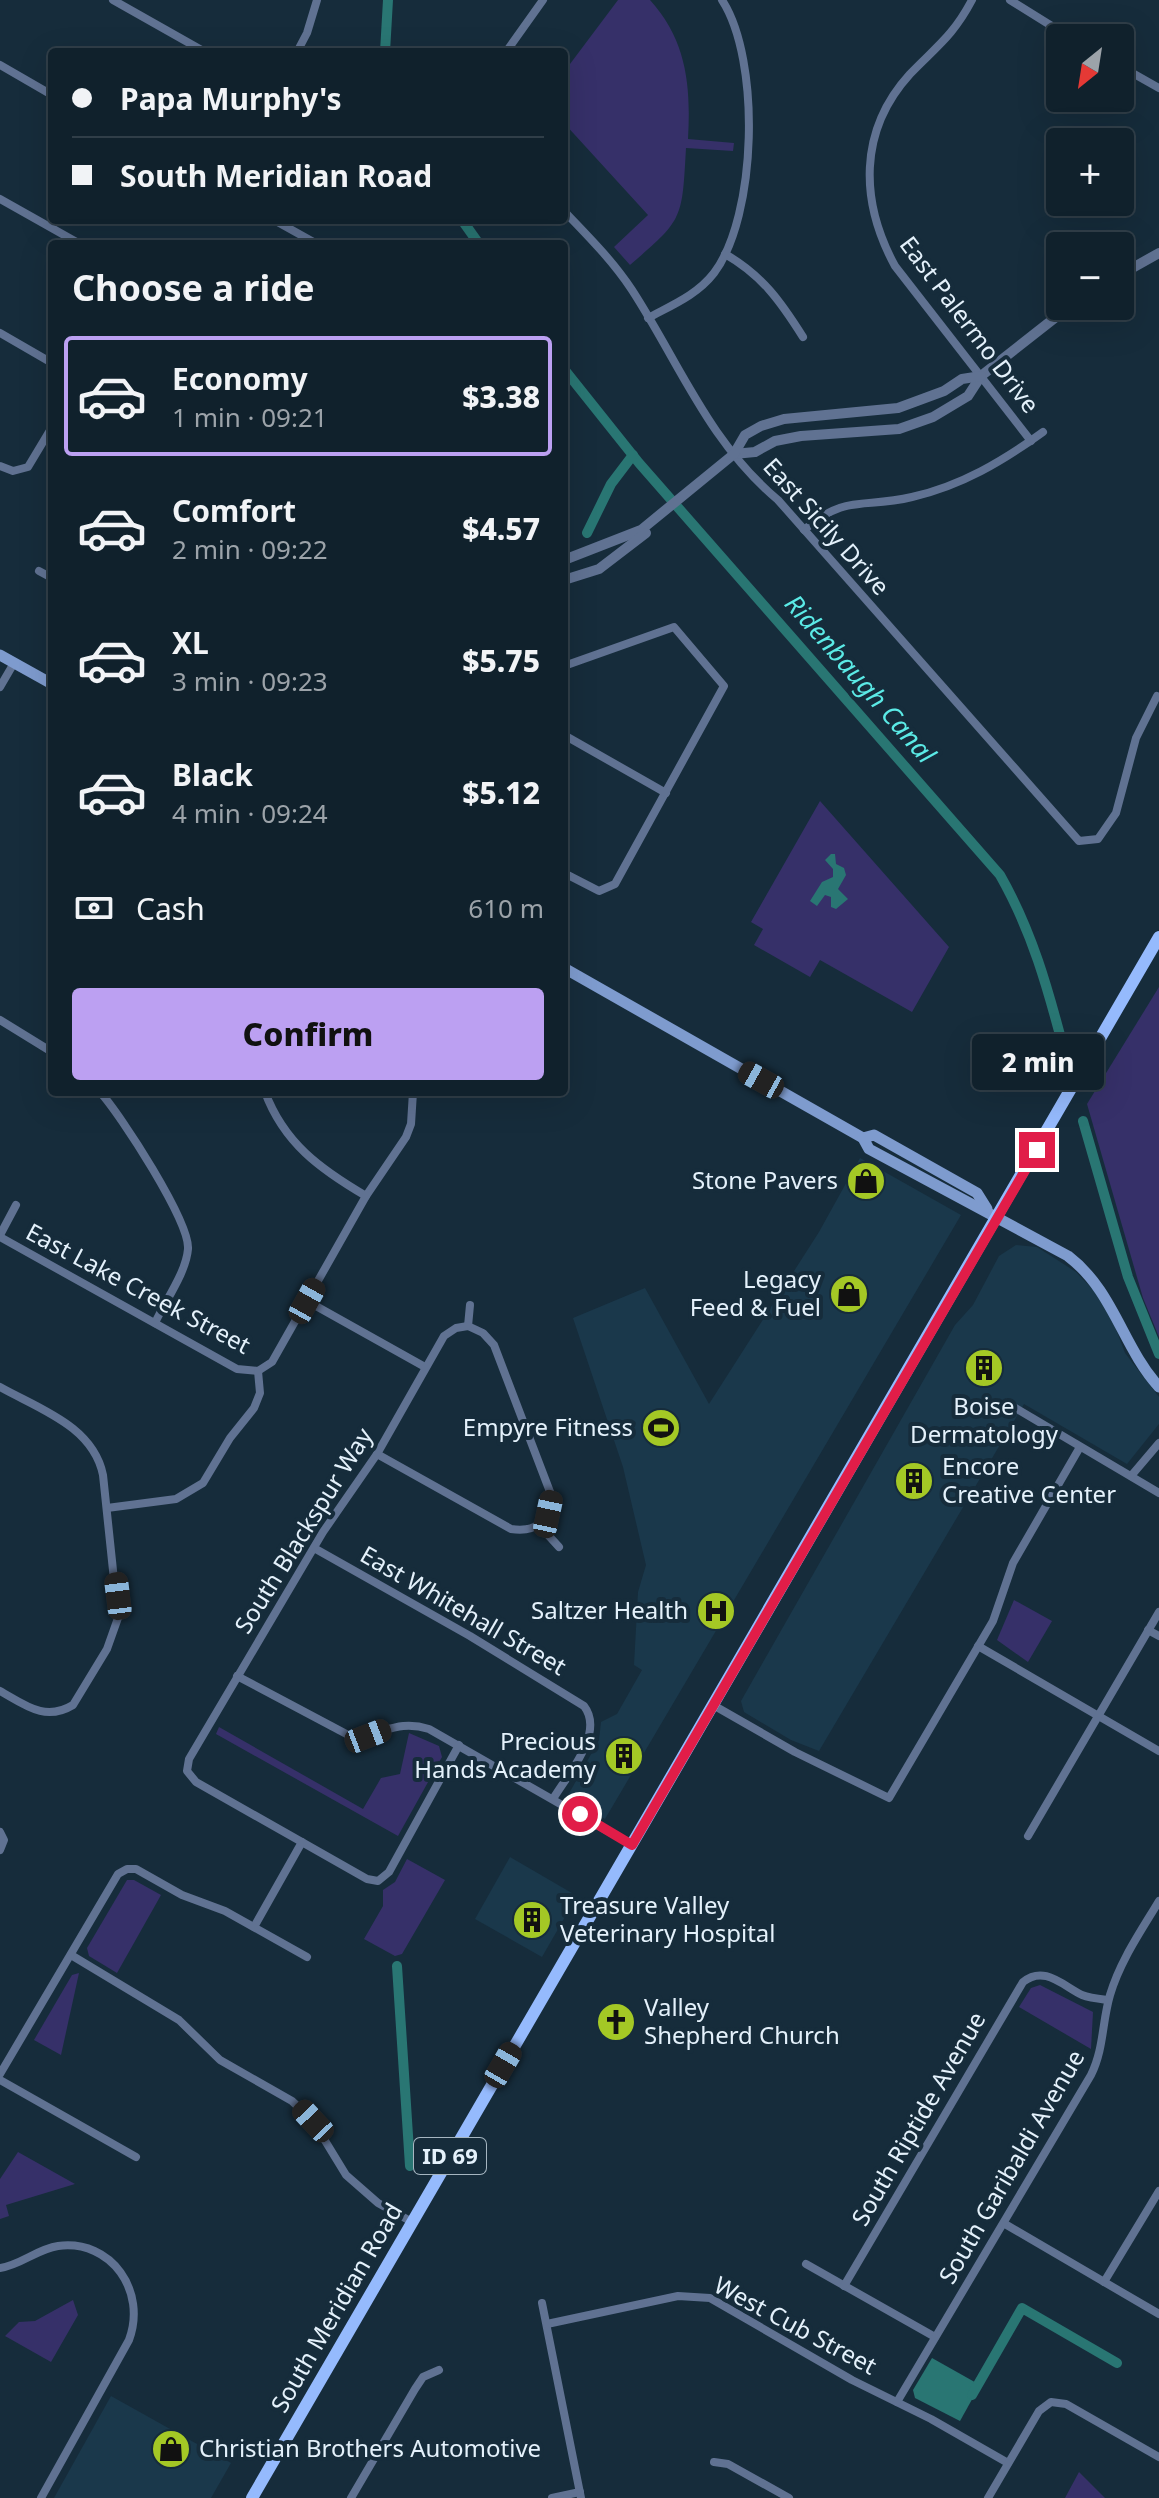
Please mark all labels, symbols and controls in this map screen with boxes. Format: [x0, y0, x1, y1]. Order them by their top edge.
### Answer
north arrow [1046, 24, 1134, 112]
map controls [1046, 24, 1134, 320]
text: Papa Murphy's [120, 78, 341, 119]
button: + [1046, 128, 1134, 216]
text: South Meridian Road [120, 155, 432, 196]
street label: East Palermo Drive [893, 229, 1048, 419]
button: − [1046, 232, 1134, 320]
text: Choose a ride [72, 263, 314, 312]
text: Economy [172, 358, 308, 399]
icon: car [76, 360, 148, 432]
text: $3.38 [462, 376, 540, 417]
text: 1 min · 09:21 [172, 399, 328, 435]
street label: East Sicily Drive [757, 450, 898, 602]
text: Comfort [172, 490, 296, 531]
icon: car [76, 492, 148, 564]
text: $4.57 [462, 508, 540, 549]
text: 2 min · 09:22 [172, 531, 328, 567]
water label: Ridenbaugh Canal [777, 586, 945, 771]
text: XL [172, 622, 209, 663]
icon: car [76, 624, 148, 696]
text: $5.75 [462, 640, 540, 681]
text: 3 min · 09:23 [172, 663, 328, 699]
text: Black [172, 754, 253, 795]
icon: car [76, 756, 148, 828]
text: $5.12 [462, 772, 540, 813]
text: 4 min · 09:24 [172, 795, 328, 831]
icon: cash [72, 886, 116, 930]
text: Cash [136, 888, 205, 929]
text: 610 m [468, 890, 544, 926]
button: Confirm [72, 988, 544, 1080]
callout: 2 min [971, 1034, 1103, 1090]
text: 2 min [1002, 1044, 1074, 1080]
car [734, 1058, 788, 1102]
route end [1019, 1132, 1055, 1168]
shop icon: Stone Pavers [845, 1160, 887, 1202]
place label: Stone Pavers [692, 1163, 838, 1196]
street label: East Lake Creek Street [21, 1215, 257, 1361]
place label: Legacy Feed & Fuel [690, 1262, 822, 1323]
shop icon: Legacy Feed & Fuel [828, 1273, 870, 1315]
car [285, 1274, 329, 1328]
building icon: Boise Dermatology [963, 1347, 1005, 1389]
place label: Boise Dermatology [910, 1389, 1059, 1450]
sports icon: Empyre Fitness [640, 1407, 682, 1449]
place label: Empyre Fitness [463, 1410, 633, 1443]
street label: South Blackspur Way [226, 1420, 380, 1639]
place label: Encore Creative Center [942, 1449, 1116, 1510]
building icon: Encore Creative Center [893, 1460, 935, 1502]
car [531, 1488, 565, 1540]
street label: East Whitehall Street [355, 1537, 573, 1682]
car [103, 1571, 133, 1621]
hospital icon: Saltzer Health [695, 1590, 737, 1632]
place label: Saltzer Health [531, 1593, 688, 1626]
car [341, 1716, 395, 1756]
place label: Precious Hands Academy [414, 1724, 597, 1785]
building icon: Precious Hands Academy [603, 1735, 645, 1777]
route start [562, 1796, 598, 1832]
place label: Treasure Valley Veterinary Hospital [560, 1888, 776, 1949]
building icon: Treasure Valley Veterinary Hospital [511, 1899, 553, 1941]
place label: Valley Shepherd Church [644, 1990, 840, 2051]
church icon: Valley Shepherd Church [595, 2001, 637, 2043]
street label: South Riptide Avenue [843, 2005, 992, 2231]
car [481, 2038, 525, 2092]
street label: South Garibaldi Avenue [930, 2043, 1091, 2289]
car [288, 2095, 338, 2147]
road number: ID 69 [414, 2138, 486, 2174]
street label: South Meridian Road [262, 2196, 409, 2418]
street label: West Cub Street [709, 2268, 883, 2382]
shop icon: Christian Brothers Automotive [150, 2428, 192, 2470]
place label: Christian Brothers Automotive [199, 2431, 541, 2464]

